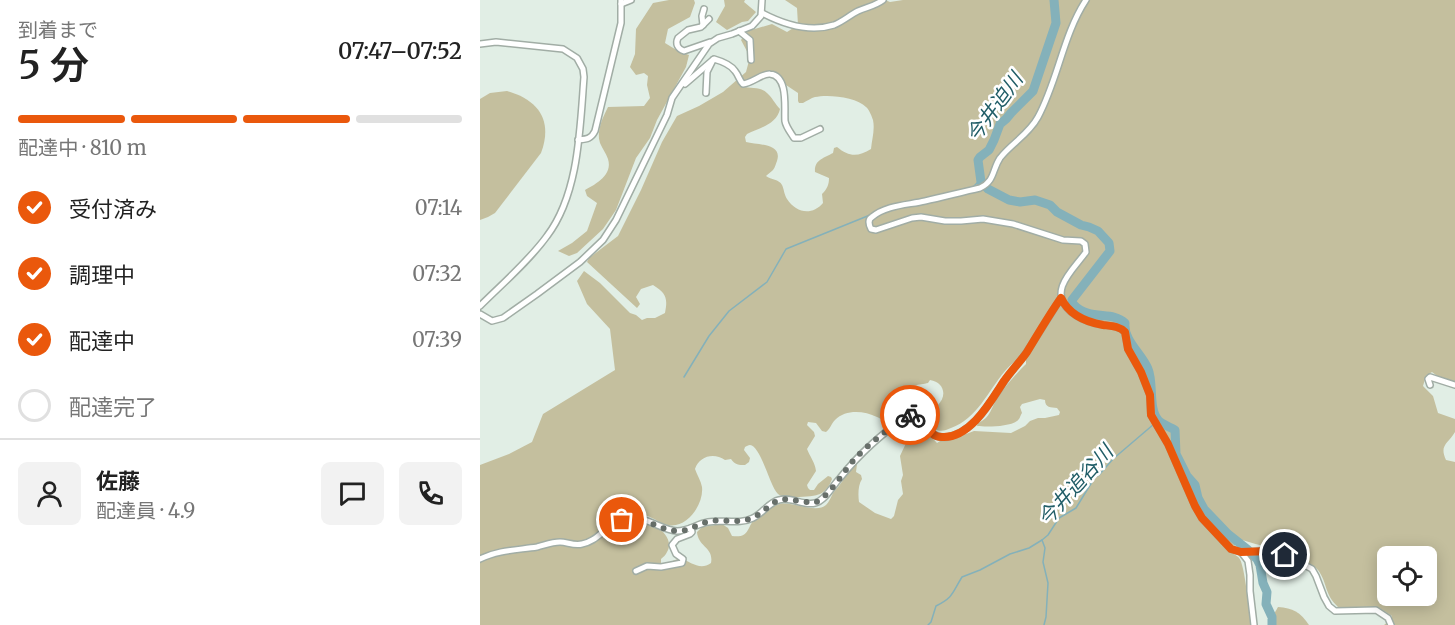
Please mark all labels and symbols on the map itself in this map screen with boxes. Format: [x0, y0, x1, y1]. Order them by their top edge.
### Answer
water label: 今井迫川 [960, 66, 1029, 147]
courier [880, 385, 940, 445]
water label: 今井追谷川 [1032, 438, 1119, 531]
pin [596, 494, 647, 545]
pin [1259, 529, 1310, 580]

